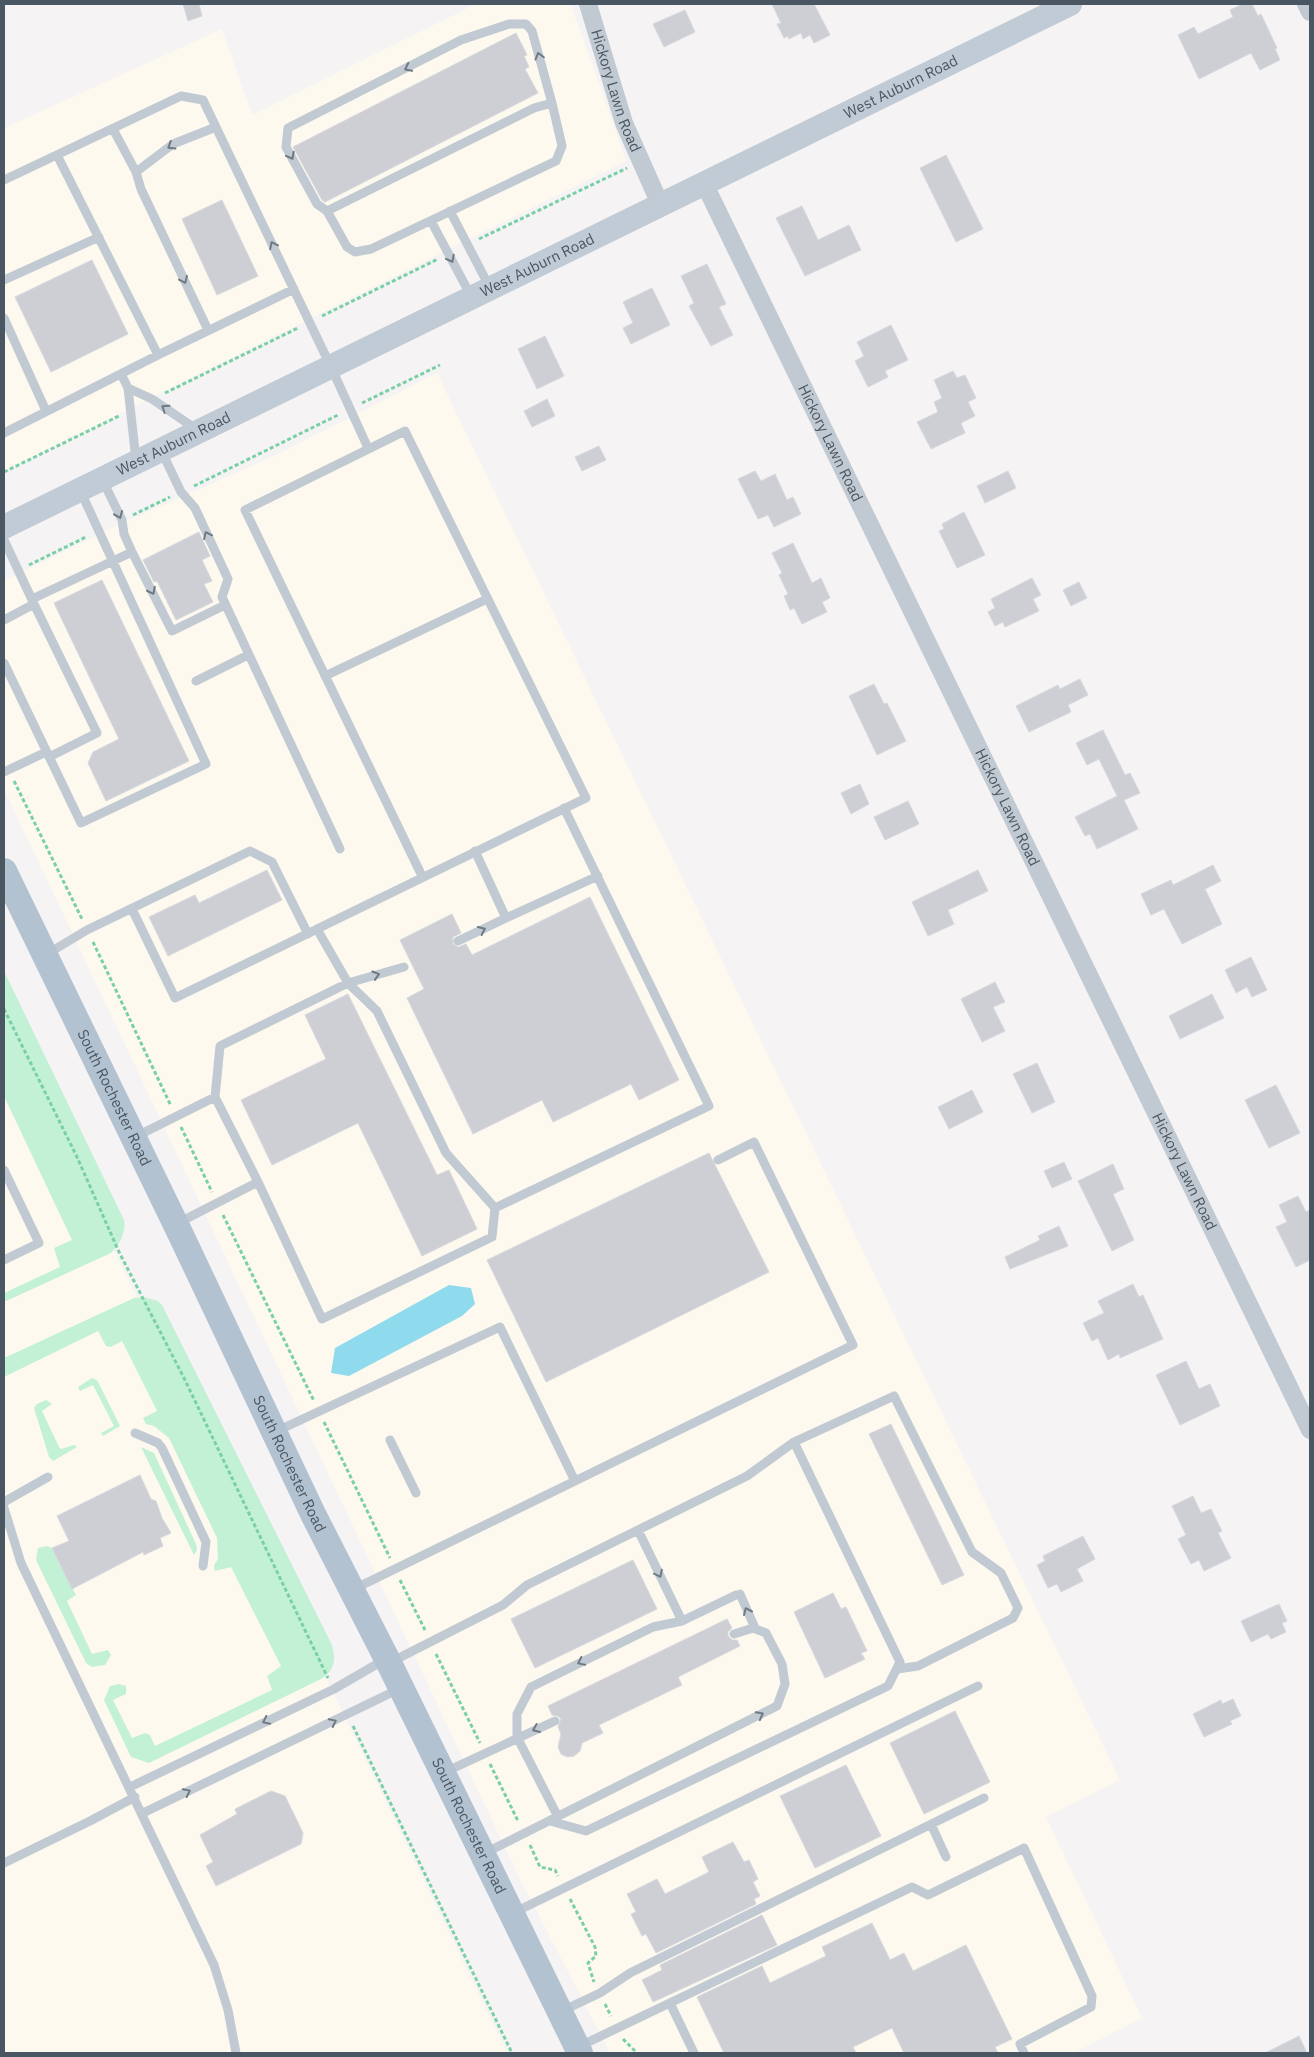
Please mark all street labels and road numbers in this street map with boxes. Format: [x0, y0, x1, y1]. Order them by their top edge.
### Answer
street label: Hickory Lawn Road [587, 27, 646, 155]
street label: West Auburn Road [840, 50, 961, 123]
street label: West Auburn Road [477, 229, 597, 301]
street label: Hickory Lawn Road [794, 381, 867, 505]
street label: West Auburn Road [113, 407, 234, 479]
street label: Hickory Lawn Road [971, 745, 1044, 869]
street label: South Rochester Road [73, 1026, 156, 1169]
street label: Hickory Lawn Road [1148, 1109, 1221, 1233]
street label: South Rochester Road [249, 1392, 331, 1535]
street label: South Rochester Road [428, 1754, 511, 1897]

